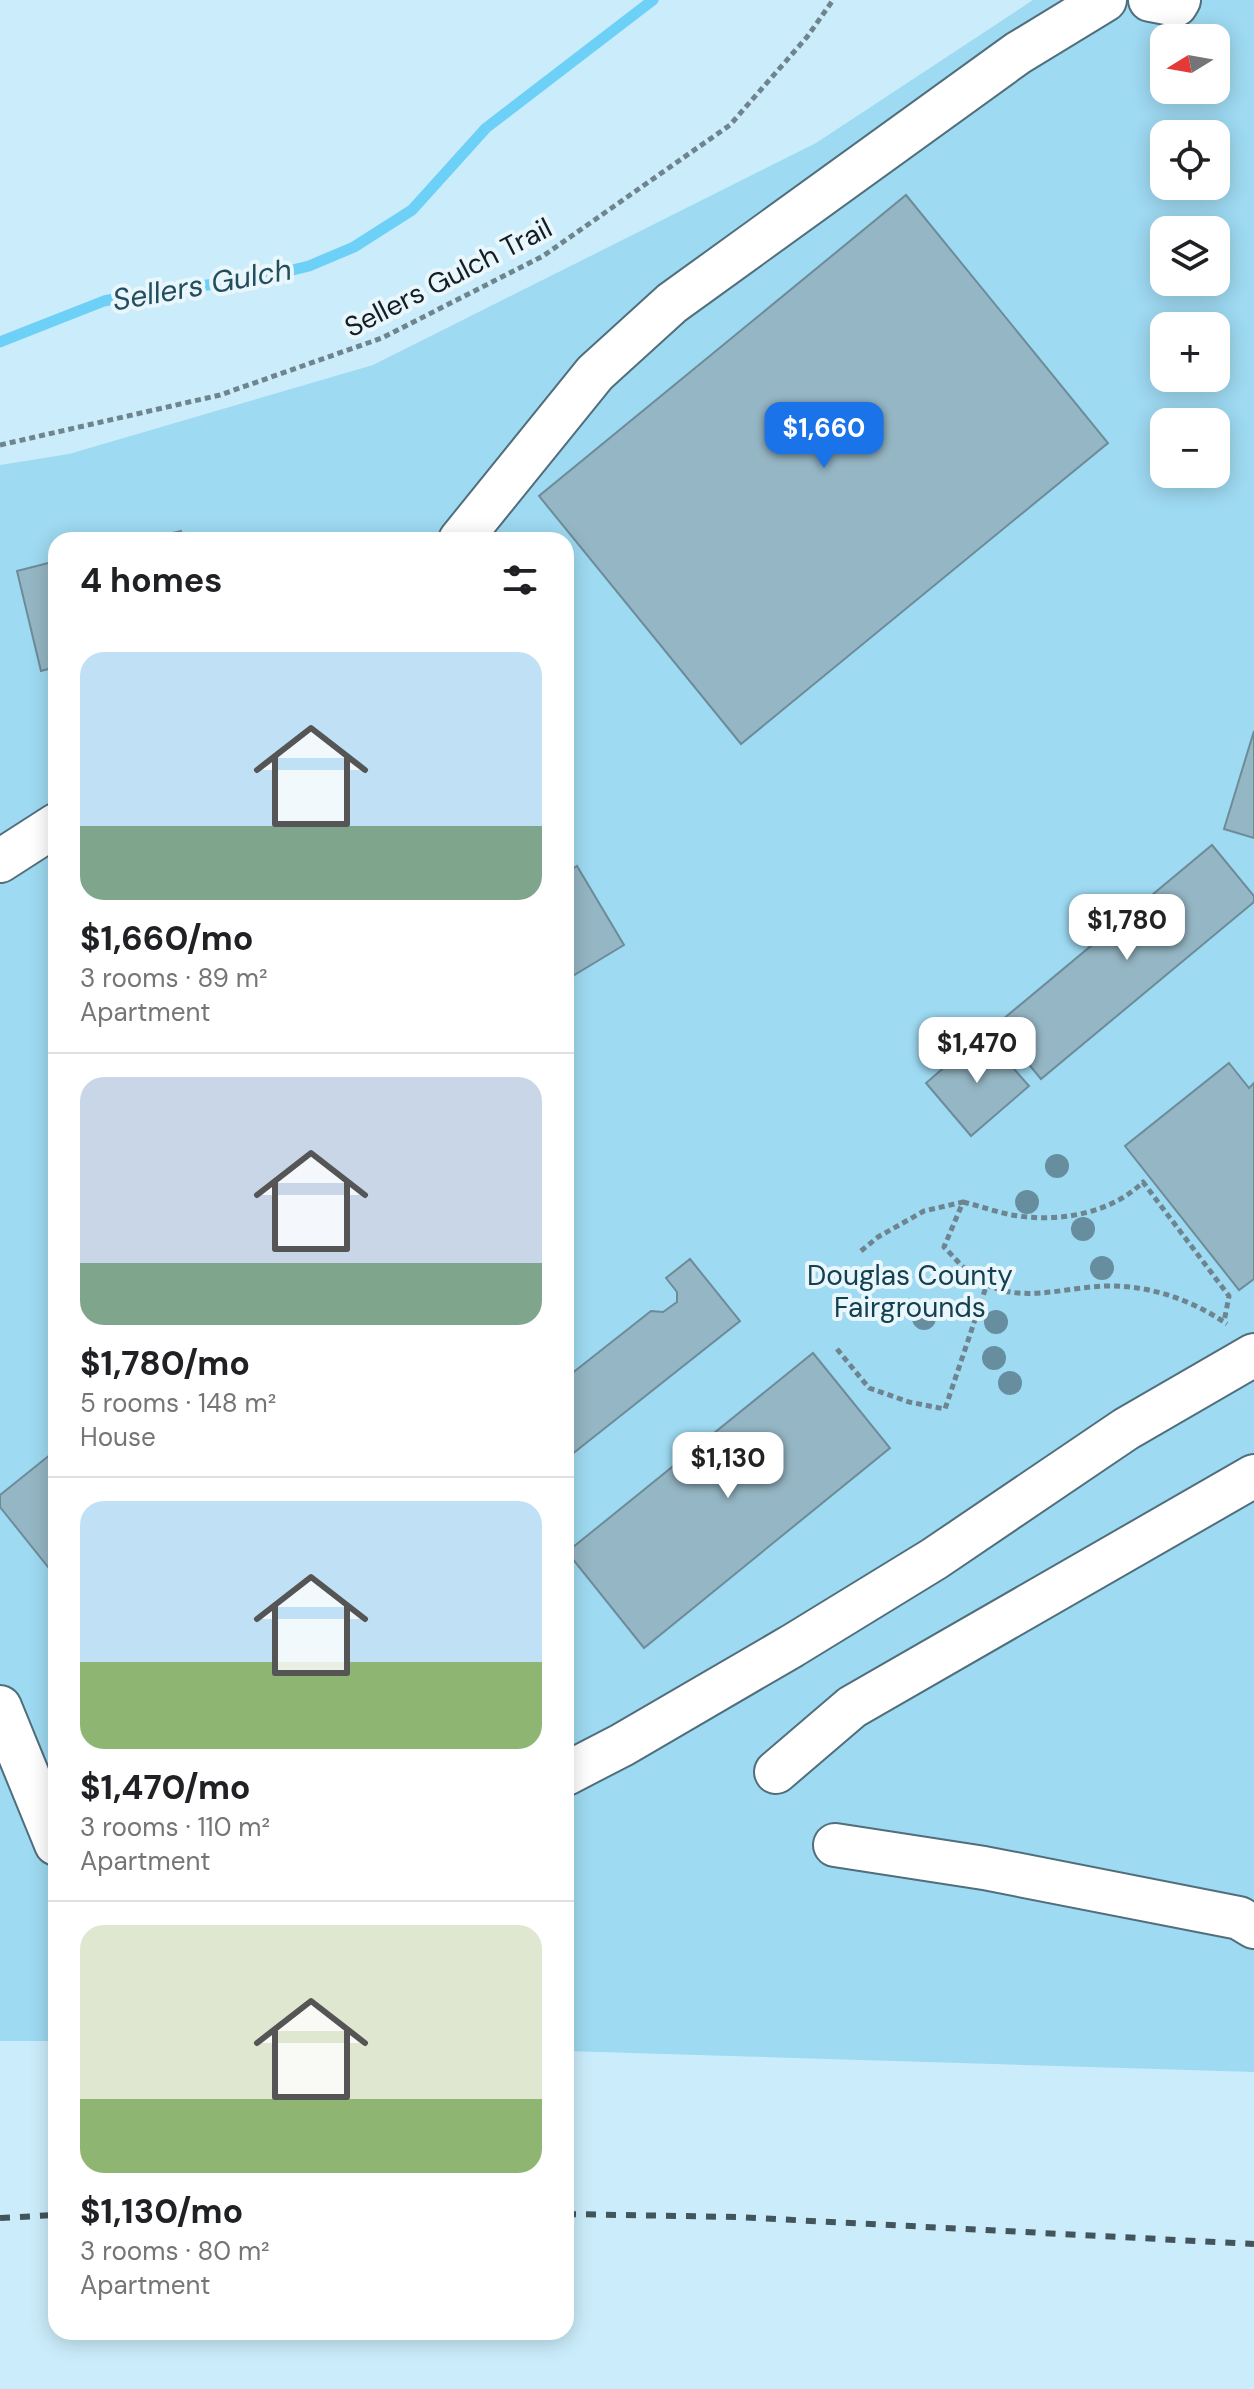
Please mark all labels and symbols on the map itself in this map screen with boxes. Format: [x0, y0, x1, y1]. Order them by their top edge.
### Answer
north arrow [1150, 24, 1230, 104]
street label: Sellers Gulch Trail [338, 209, 558, 346]
water label: Sellers Gulch [109, 250, 295, 319]
pin: $1,660 [759, 402, 889, 470]
pin: $1,780 [1062, 894, 1192, 962]
pin: $1,470 [912, 1017, 1042, 1085]
park label: Douglas County Fairgrounds [807, 1257, 1013, 1326]
pin: $1,130 [663, 1432, 793, 1500]

